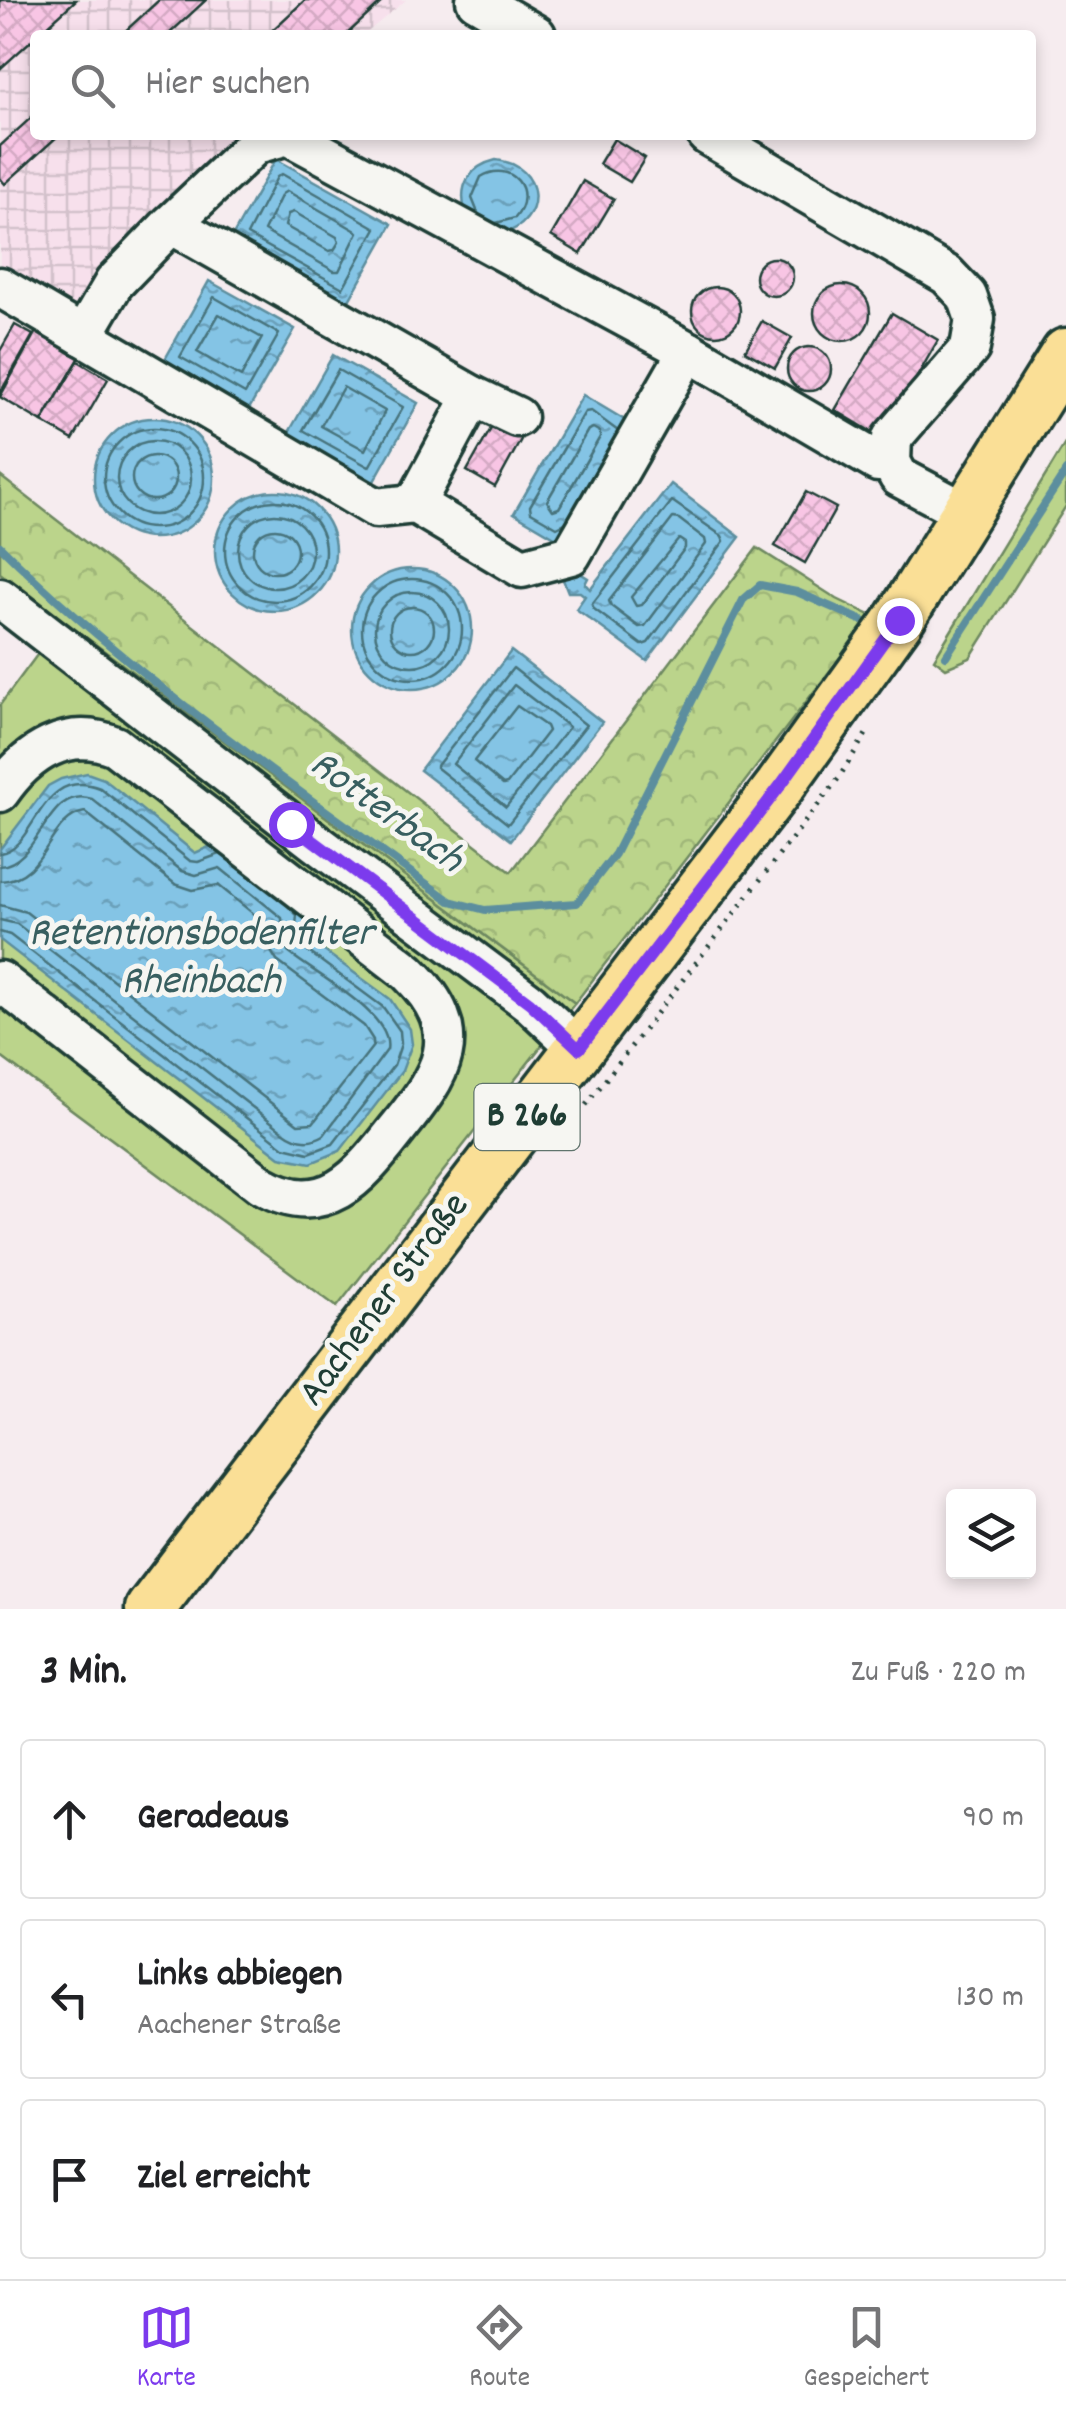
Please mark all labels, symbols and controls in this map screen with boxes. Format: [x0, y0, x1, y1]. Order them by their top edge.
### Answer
search box [30, 30, 1036, 140]
icon: search [65, 58, 120, 113]
text: Hier suchen [145, 58, 310, 113]
route end [877, 598, 923, 644]
water label: Rotterbach [295, 737, 476, 892]
route start [269, 802, 315, 848]
water label: Retentionsbodenfilter Rheinbach [29, 906, 378, 1014]
road number: B 266 [474, 1084, 580, 1150]
street label: Aachener Straße [286, 1182, 486, 1420]
map controls [946, 1489, 1036, 1579]
button: layers [946, 1489, 1036, 1579]
text: 3 Min. [40, 1644, 127, 1704]
text: Zu Fuß · 220 m [851, 1651, 1026, 1697]
icon: ahead [42, 1792, 97, 1847]
text: Geradeaus [137, 1792, 290, 1847]
text: 90 m [963, 1796, 1024, 1842]
text: Links abbiegen [137, 1949, 343, 2004]
icon: left [42, 1972, 97, 2027]
text: 130 m [956, 1976, 1024, 2022]
text: Aachener Straße [137, 2004, 341, 2050]
icon: arrive [42, 2152, 97, 2207]
text: Ziel erreicht [137, 2152, 310, 2207]
tab: Karte [137, 2300, 196, 2400]
tab: Route [469, 2300, 530, 2400]
tab: Gespeichert [804, 2300, 929, 2400]

